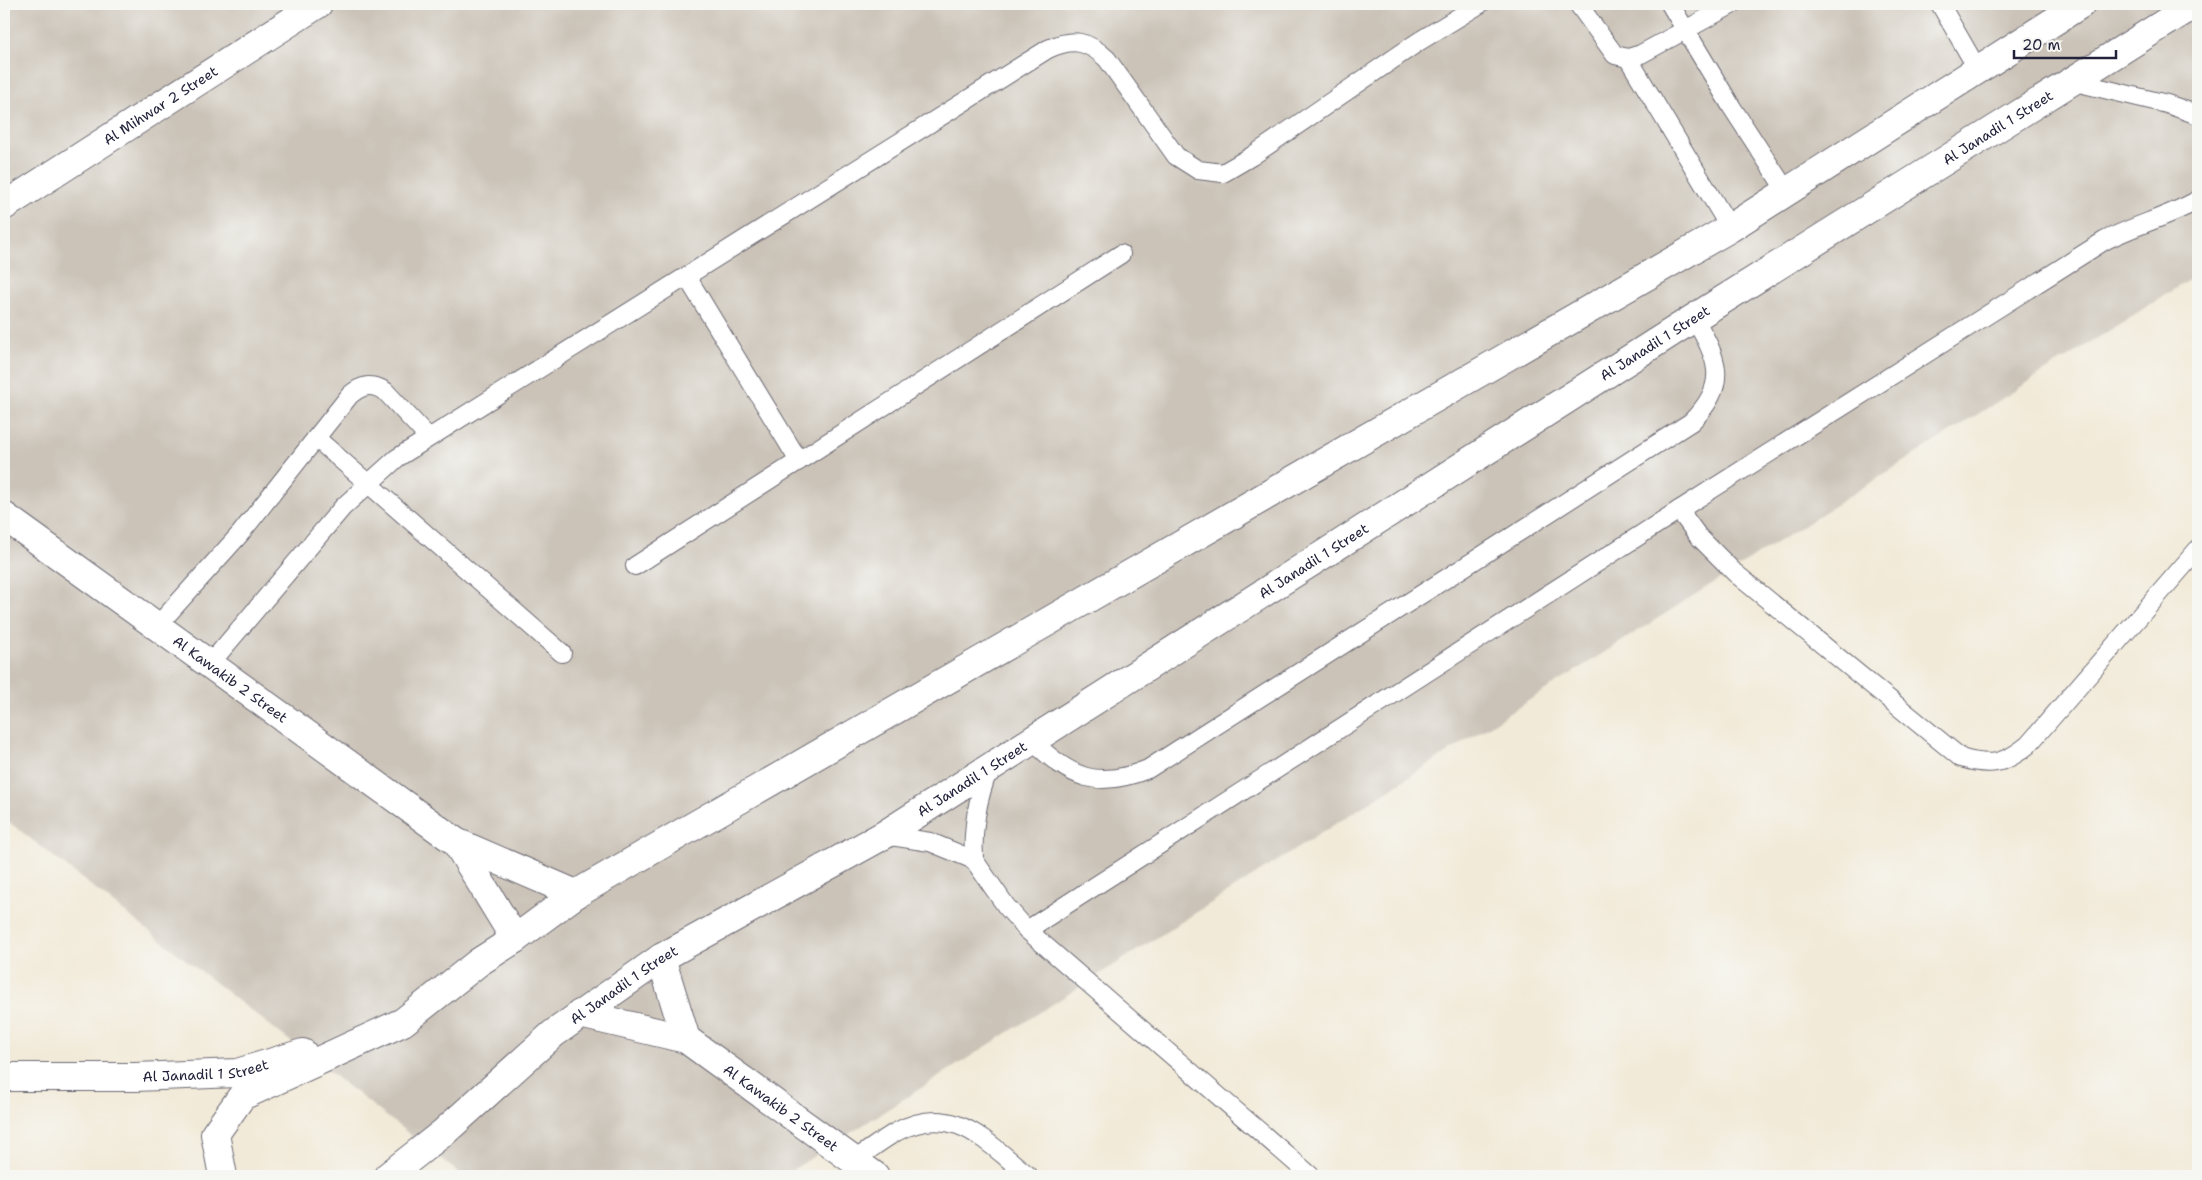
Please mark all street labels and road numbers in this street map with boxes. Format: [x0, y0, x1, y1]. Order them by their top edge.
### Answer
street label: Al Mihwar 2 Street [100, 62, 221, 149]
street label: Al Janadil 1 Street [1939, 86, 2056, 169]
street label: Al Janadil 1 Street [1597, 301, 1713, 385]
street label: Al Janadil 1 Street [1255, 519, 1372, 603]
street label: Al Kawakib 2 Street [169, 632, 291, 727]
street label: Al Janadil 1 Street [914, 737, 1030, 821]
street label: Al Janadil 1 Street [566, 942, 681, 1028]
street label: Al Janadil 1 Street [142, 1055, 271, 1086]
street label: Al Kawakib 2 Street [720, 1060, 842, 1155]

